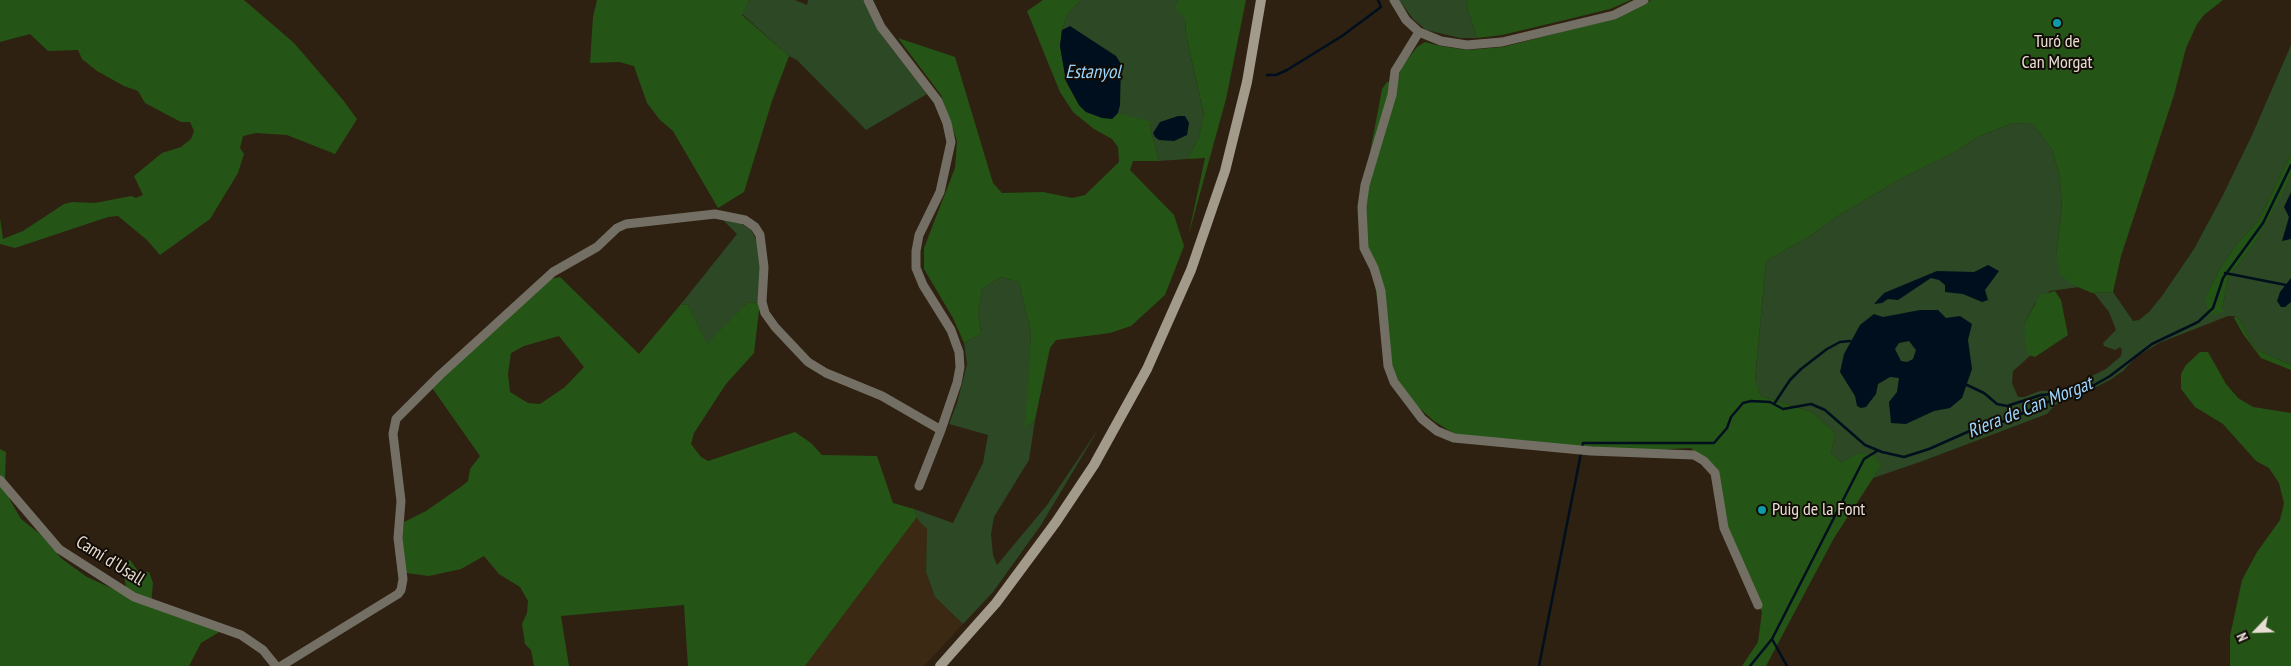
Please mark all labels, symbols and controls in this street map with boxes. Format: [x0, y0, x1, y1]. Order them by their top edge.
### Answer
marker: Turó de Can Morgat [2051, 17, 2063, 29]
place label: Turó de Can Morgat [2021, 31, 2093, 74]
water label: Estanyol [1065, 62, 1121, 84]
water label: Riera de Can Morgat [1964, 373, 2096, 443]
place label: Puig de la Font [1772, 499, 1865, 521]
marker: Puig de la Font [1756, 504, 1768, 516]
street label: Camí d'Usall [72, 532, 148, 590]
north arrow [2231, 606, 2281, 656]
text: N [2233, 630, 2252, 644]

